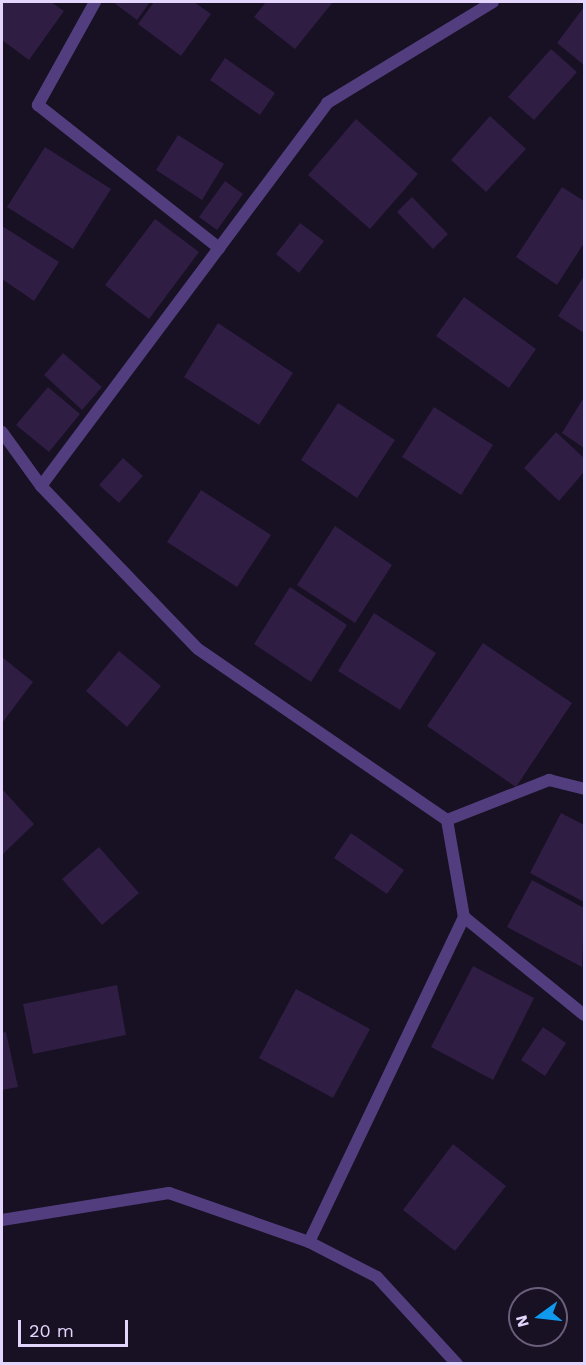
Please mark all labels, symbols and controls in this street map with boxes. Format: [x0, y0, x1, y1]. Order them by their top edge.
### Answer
north arrow [508, 1287, 568, 1347]
scale bar [21, 1308, 130, 1346]
text: N [511, 1313, 533, 1329]
text: 20 m [29, 1320, 74, 1341]

